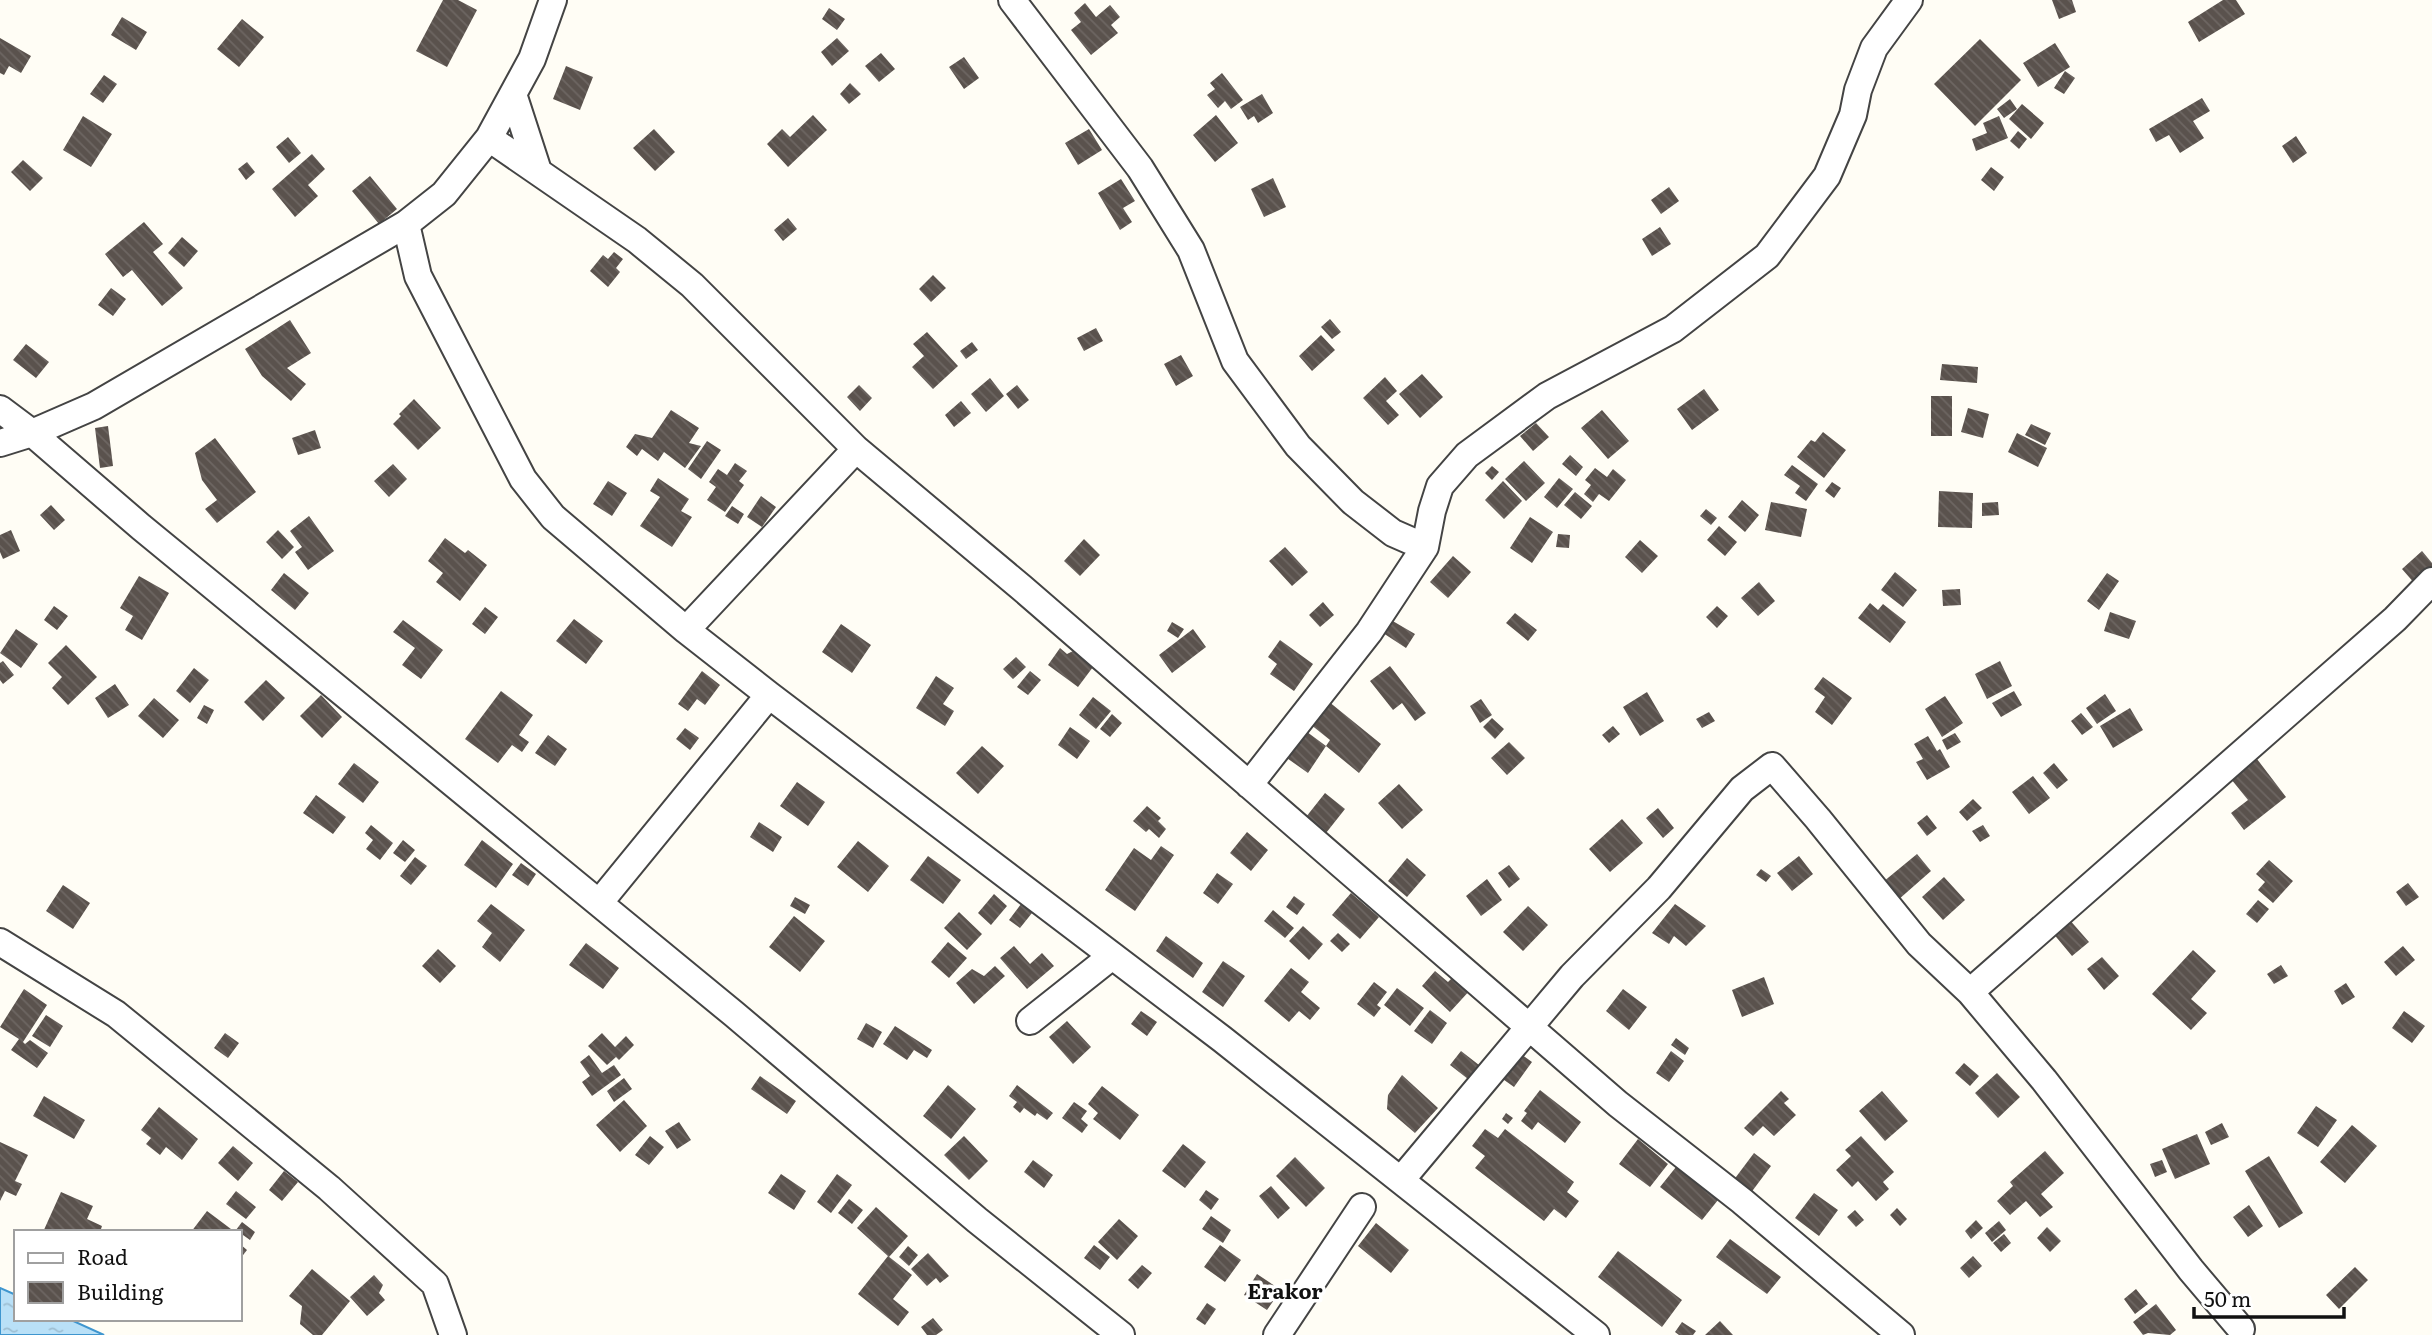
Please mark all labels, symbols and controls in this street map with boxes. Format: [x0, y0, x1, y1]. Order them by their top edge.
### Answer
legend [14, 1230, 242, 1321]
text: Road [77, 1240, 128, 1271]
district label: Erakor [1247, 1274, 1323, 1305]
text: Building [77, 1275, 164, 1306]
scale bar [2194, 1276, 2344, 1320]
text: 50 m [2204, 1282, 2251, 1313]

